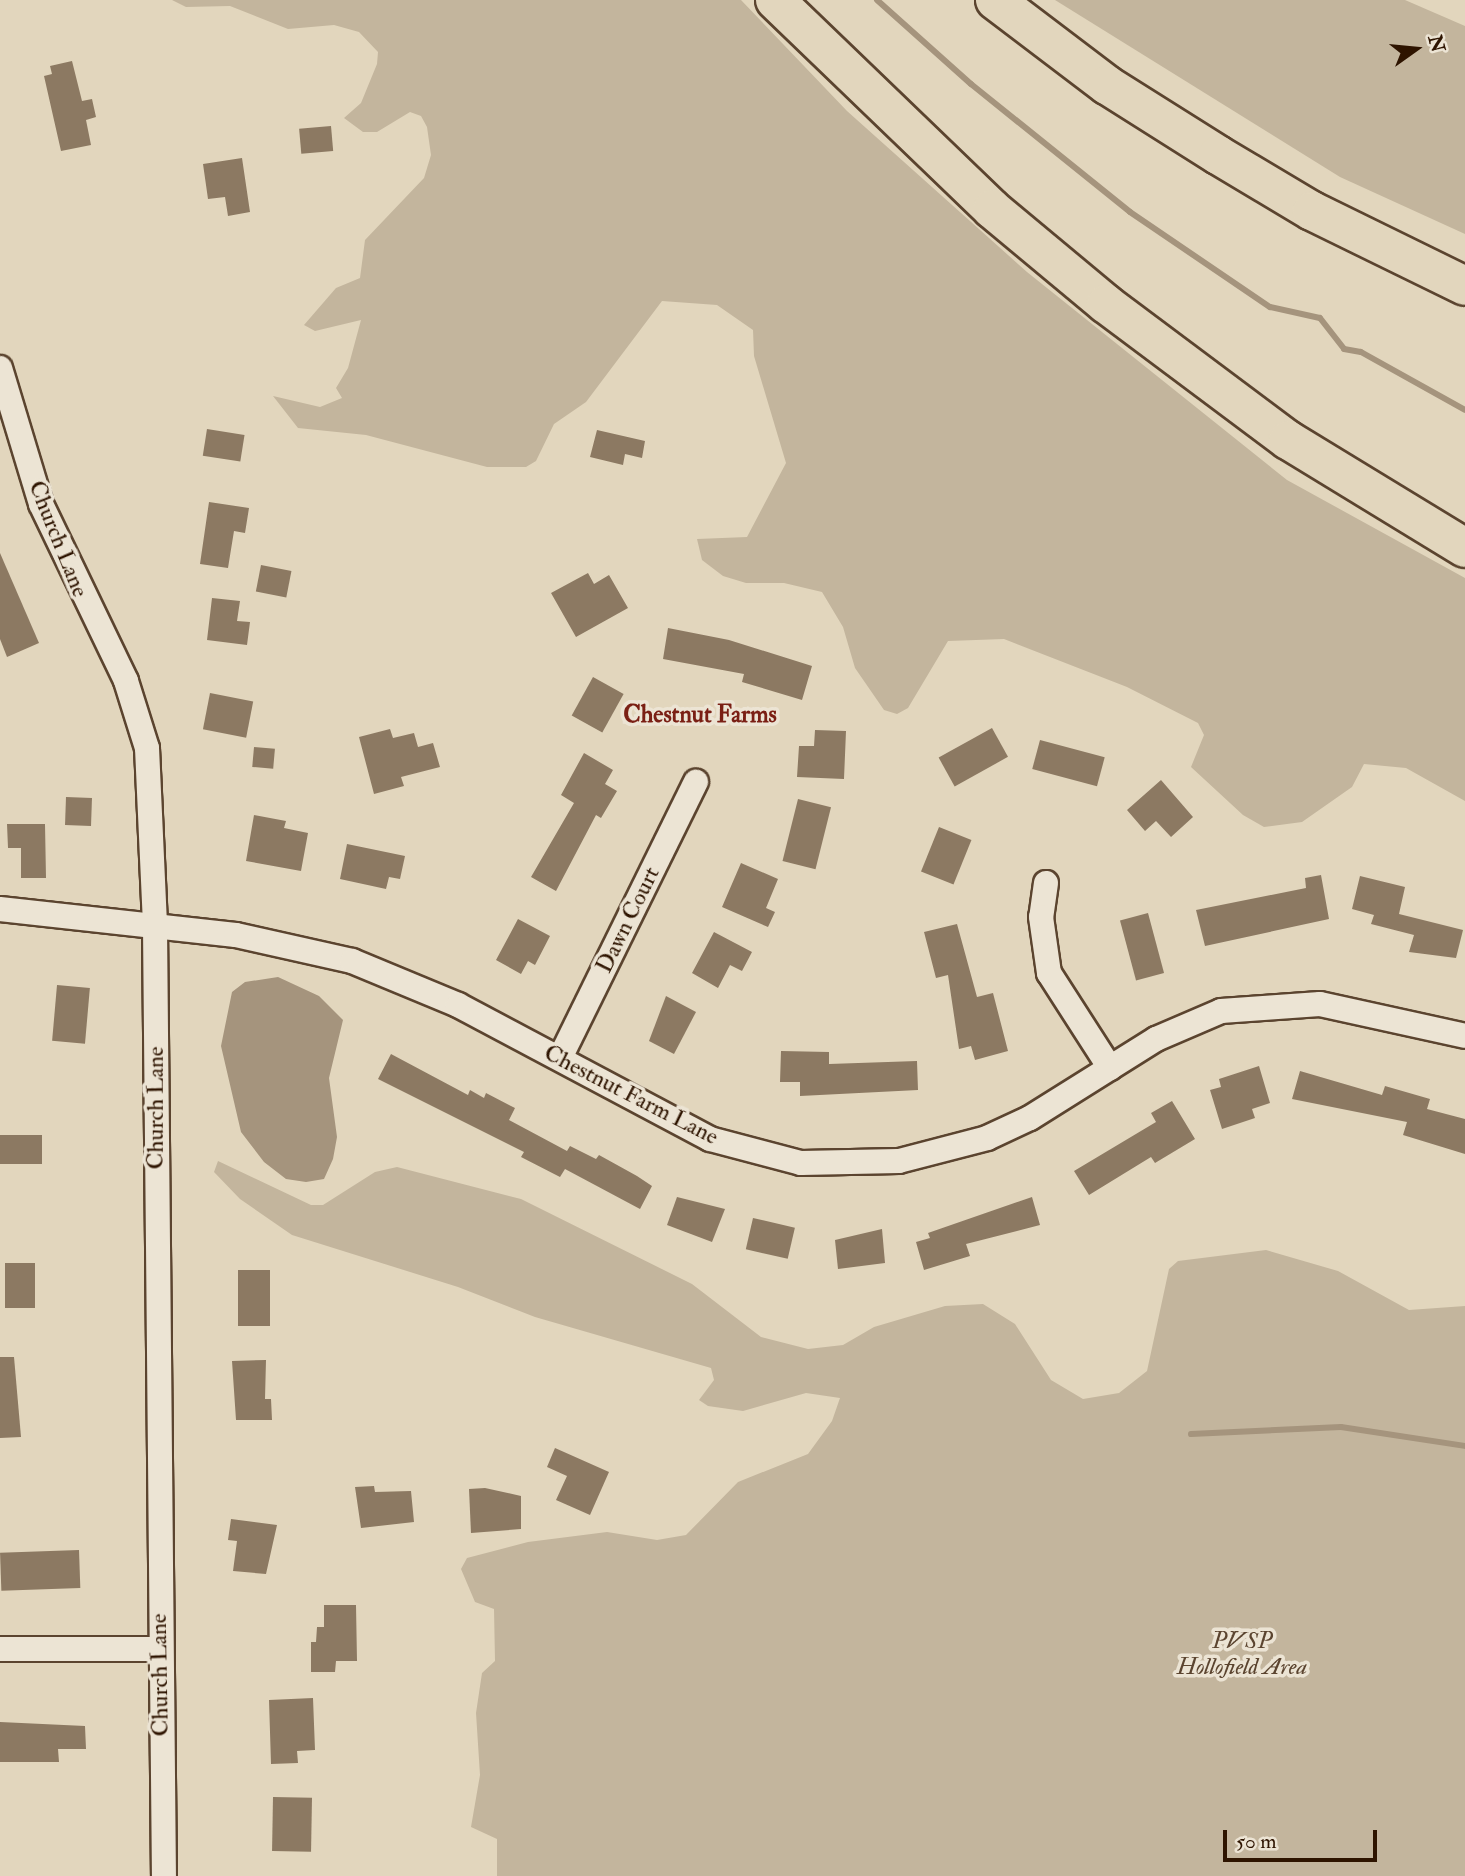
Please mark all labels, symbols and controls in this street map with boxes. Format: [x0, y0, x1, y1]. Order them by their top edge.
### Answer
north arrow [1381, 14, 1451, 84]
text: N [1422, 32, 1450, 55]
street label: Church Lane [22, 477, 94, 601]
district label: Chestnut Farms [623, 701, 777, 729]
street label: Dawn Court [590, 862, 666, 978]
street label: Chestnut Farm Lane [539, 1039, 723, 1151]
street label: Church Lane [142, 1047, 170, 1169]
street label: Church Lane [145, 1613, 175, 1737]
park label: PVSP Hollofield Area [1177, 1627, 1307, 1681]
scale bar [1227, 1816, 1381, 1860]
text: 50 m [1236, 1828, 1277, 1855]

